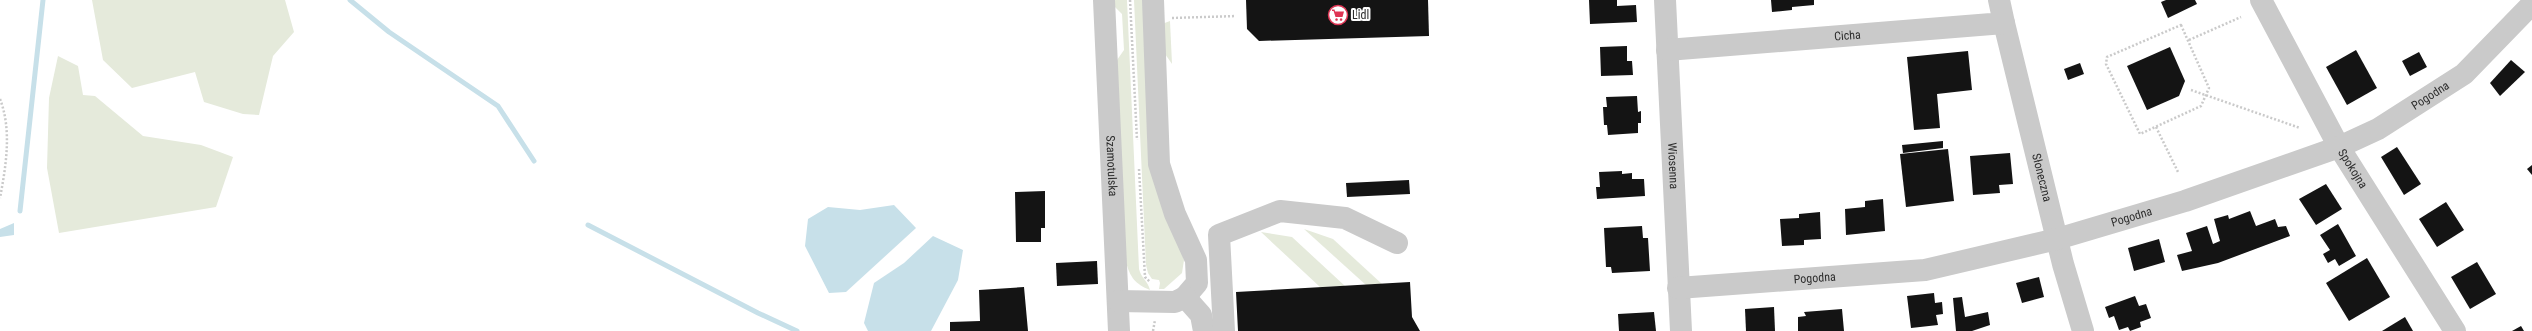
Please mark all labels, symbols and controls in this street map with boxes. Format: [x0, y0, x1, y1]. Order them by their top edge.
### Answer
supermarket icon: Lidl [1327, 4, 1349, 26]
place label: Lidl [1352, 8, 1369, 22]
street label: Cicha [1834, 27, 1862, 44]
street label: Pogodna [2409, 78, 2452, 113]
street label: Szamotulska [1103, 135, 1120, 197]
street label: Wiosenna [1665, 142, 1681, 190]
street label: Spokojna [2335, 146, 2370, 191]
street label: Słoneczna [2029, 152, 2055, 203]
street label: Pogodna [2109, 204, 2154, 230]
street label: Pogodna [1793, 270, 1836, 287]

